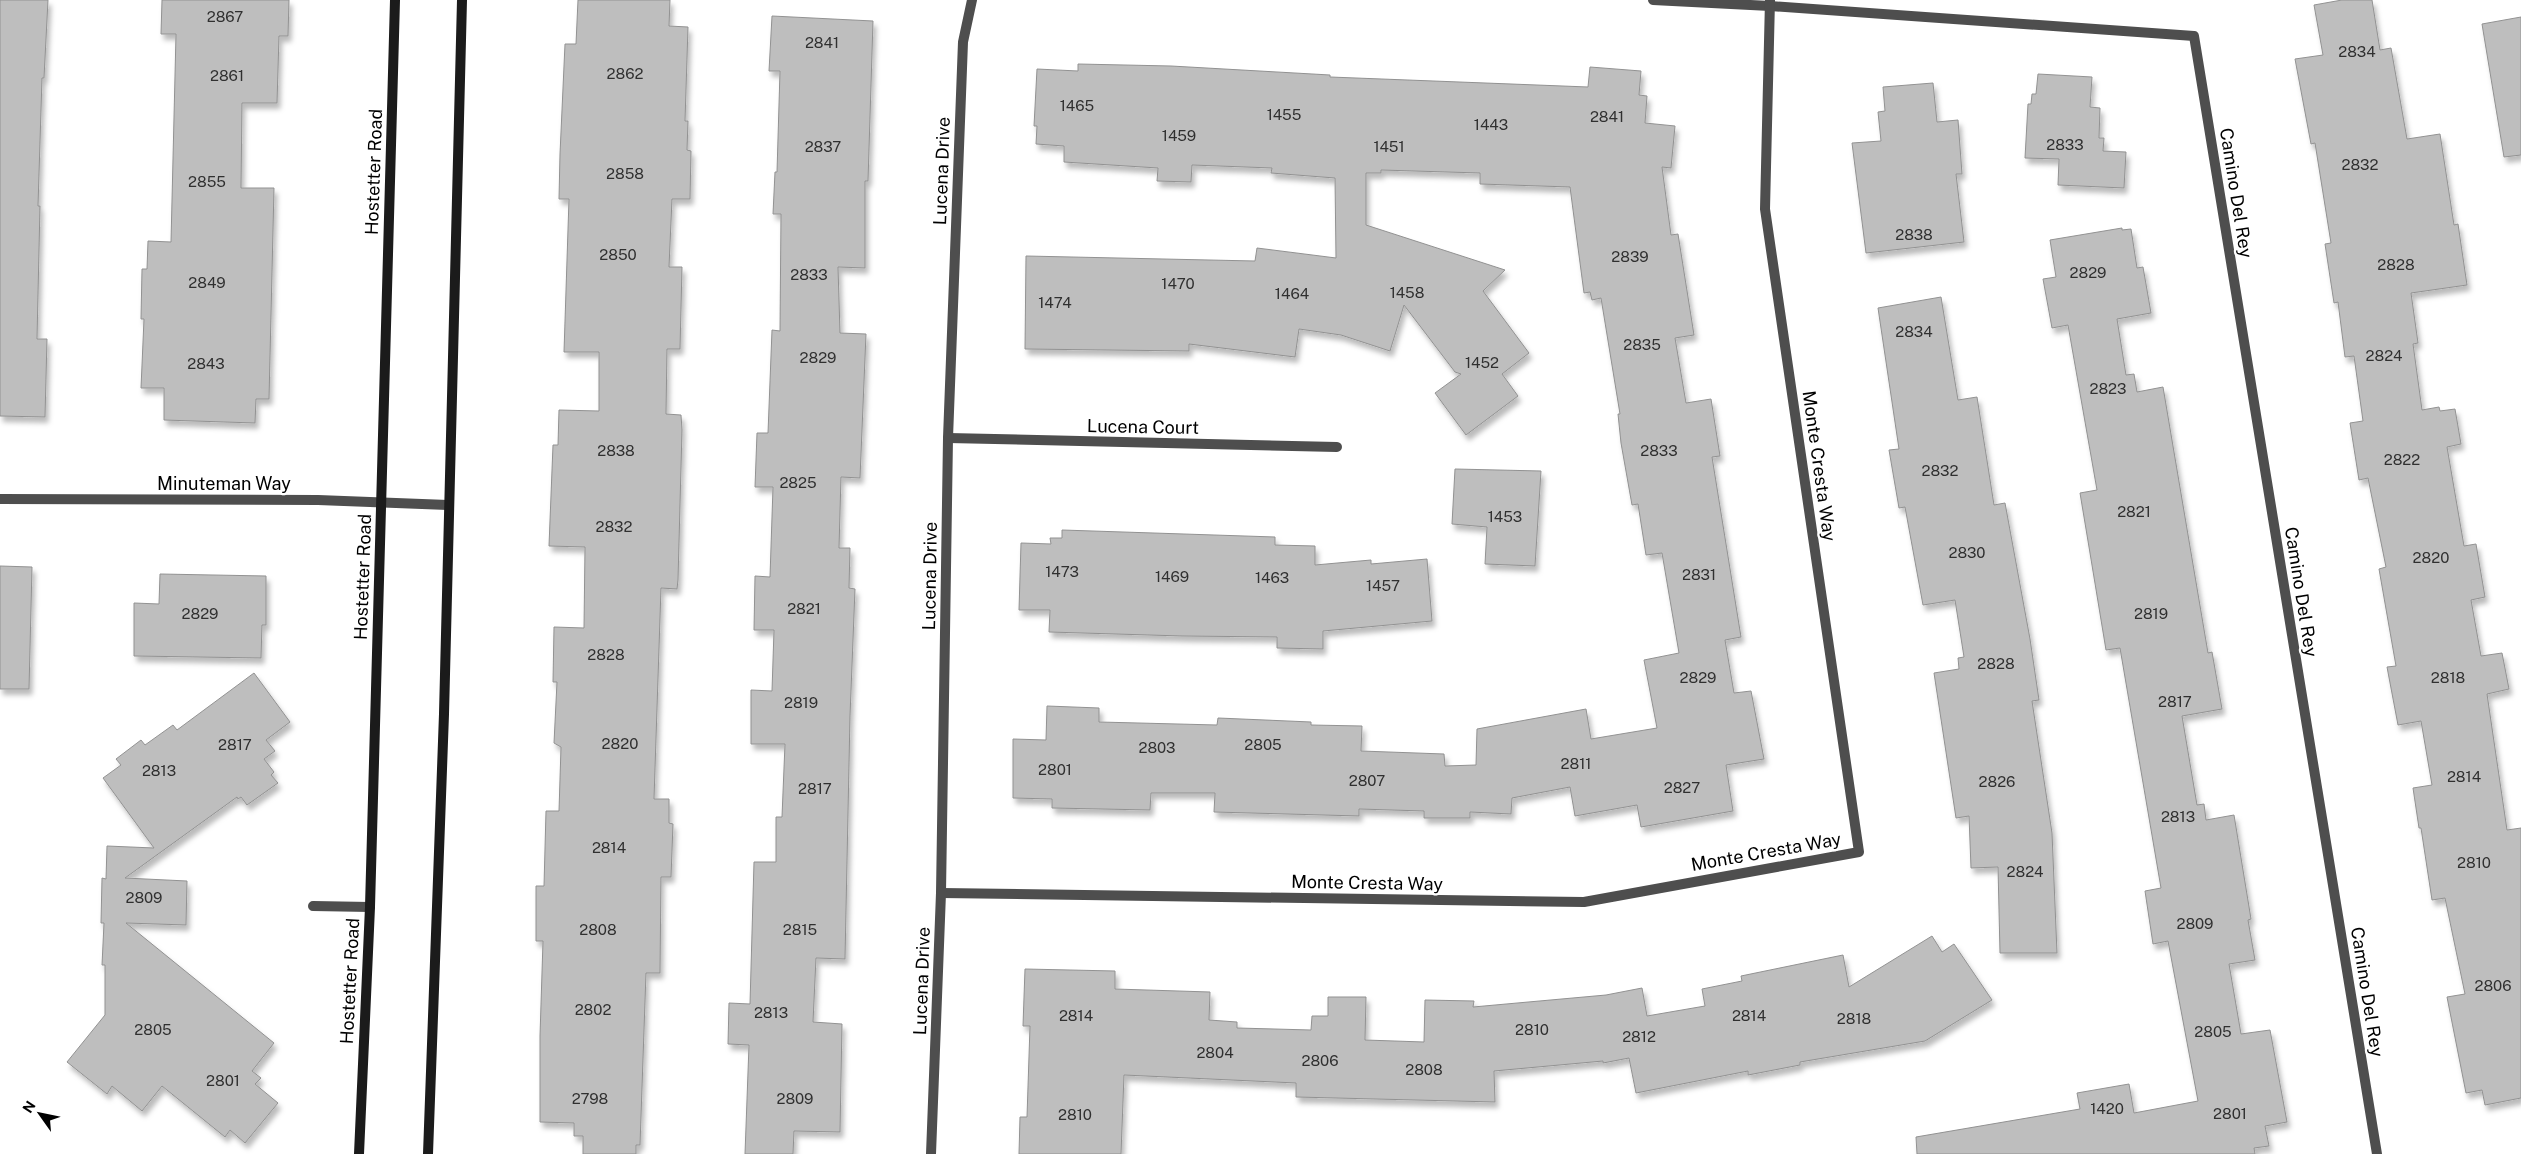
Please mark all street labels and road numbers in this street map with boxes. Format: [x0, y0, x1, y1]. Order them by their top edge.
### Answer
street label: Hostetter Road [361, 108, 386, 235]
street label: Lucena Drive [929, 116, 954, 226]
street label: Camino Del Rey [2216, 126, 2257, 260]
street label: Monte Cresta Way [1799, 389, 1841, 543]
street label: Lucena Court [1087, 415, 1199, 438]
street label: Minuteman Way [157, 473, 291, 494]
street label: Hostetter Road [350, 513, 375, 640]
street label: Lucena Drive [918, 522, 941, 630]
street label: Camino Del Rey [2281, 525, 2322, 659]
street label: Monte Cresta Way [1689, 828, 1843, 875]
street label: Monte Cresta Way [1291, 871, 1444, 894]
street label: Hostetter Road [336, 917, 363, 1045]
street label: Camino Del Rey [2347, 925, 2388, 1059]
street label: Lucena Drive [909, 926, 934, 1036]

